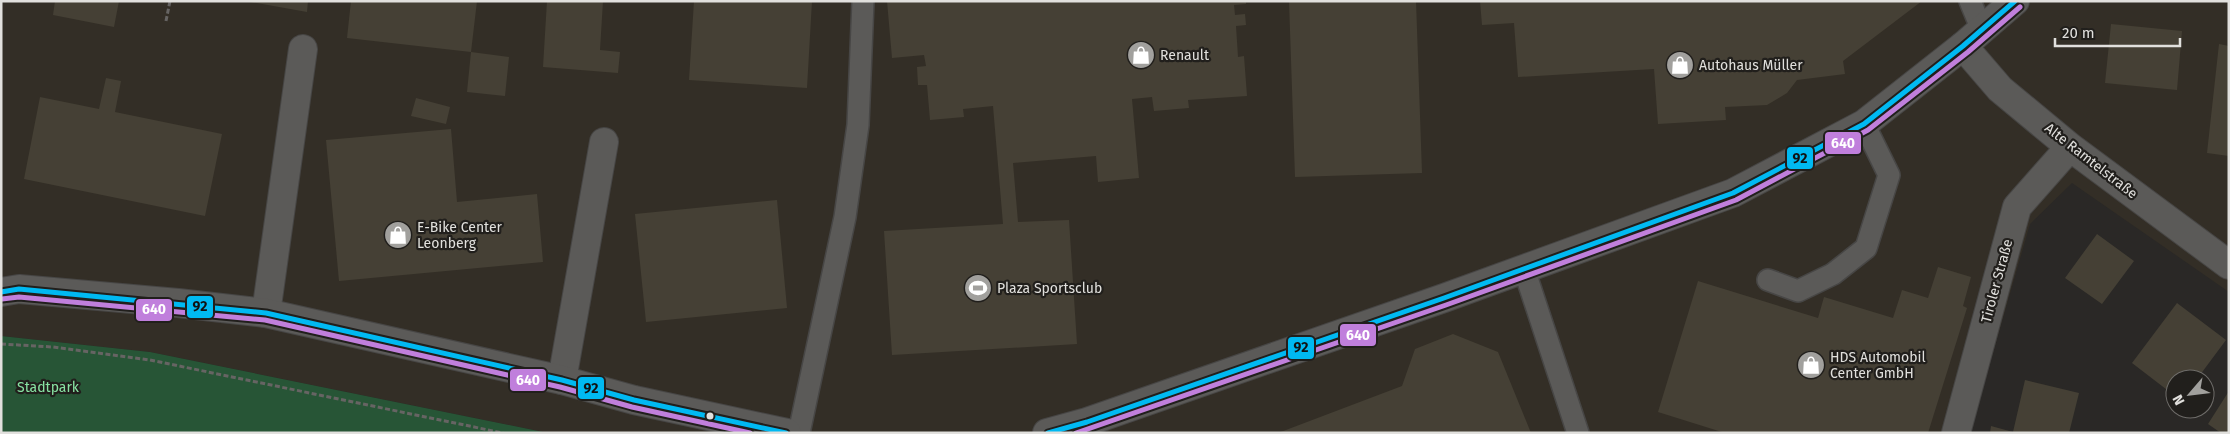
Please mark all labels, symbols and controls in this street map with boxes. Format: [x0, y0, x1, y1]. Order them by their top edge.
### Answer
scale bar [2055, 15, 2180, 47]
text: 20 m [2062, 24, 2095, 42]
shop icon: Renault [1126, 40, 1156, 70]
place label: Renault [1160, 47, 1210, 64]
shop icon: Autohaus Müller [1665, 50, 1695, 80]
place label: Autohaus Müller [1699, 57, 1803, 74]
street label: Alte Ramtelstraße [2041, 120, 2141, 202]
line badge: 640 [1824, 131, 1862, 155]
text: 640 [1831, 135, 1855, 152]
line badge: 92 [1786, 146, 1814, 170]
text: 92 [1793, 150, 1807, 167]
place label: E-Bike Center Leonberg [417, 219, 503, 252]
shop icon: E-Bike Center Leonberg [383, 220, 413, 250]
street label: Tiroler Straße [1978, 237, 2016, 325]
sports icon: Plaza Sportsclub [963, 273, 993, 303]
place label: Plaza Sportsclub [997, 280, 1102, 297]
line badge: 92 [186, 295, 214, 319]
line badge: 640 [135, 298, 173, 322]
text: 92 [193, 298, 207, 315]
text: 640 [142, 301, 166, 318]
line badge: 640 [1339, 323, 1377, 347]
text: 640 [1346, 327, 1370, 344]
line badge: 92 [1287, 336, 1315, 360]
text: 92 [1294, 339, 1308, 356]
place label: HDS Automobil Center GmbH [1830, 349, 1926, 382]
shop icon: HDS Automobil Center GmbH [1796, 350, 1826, 380]
line badge: 640 [509, 368, 547, 392]
north arrow [2165, 369, 2215, 419]
text: 640 [516, 372, 540, 389]
line badge: 92 [577, 376, 605, 400]
park label: Stadtpark [17, 379, 80, 396]
text: 92 [584, 380, 598, 397]
text: N [2169, 392, 2189, 408]
unlabelled marker [705, 411, 715, 421]

